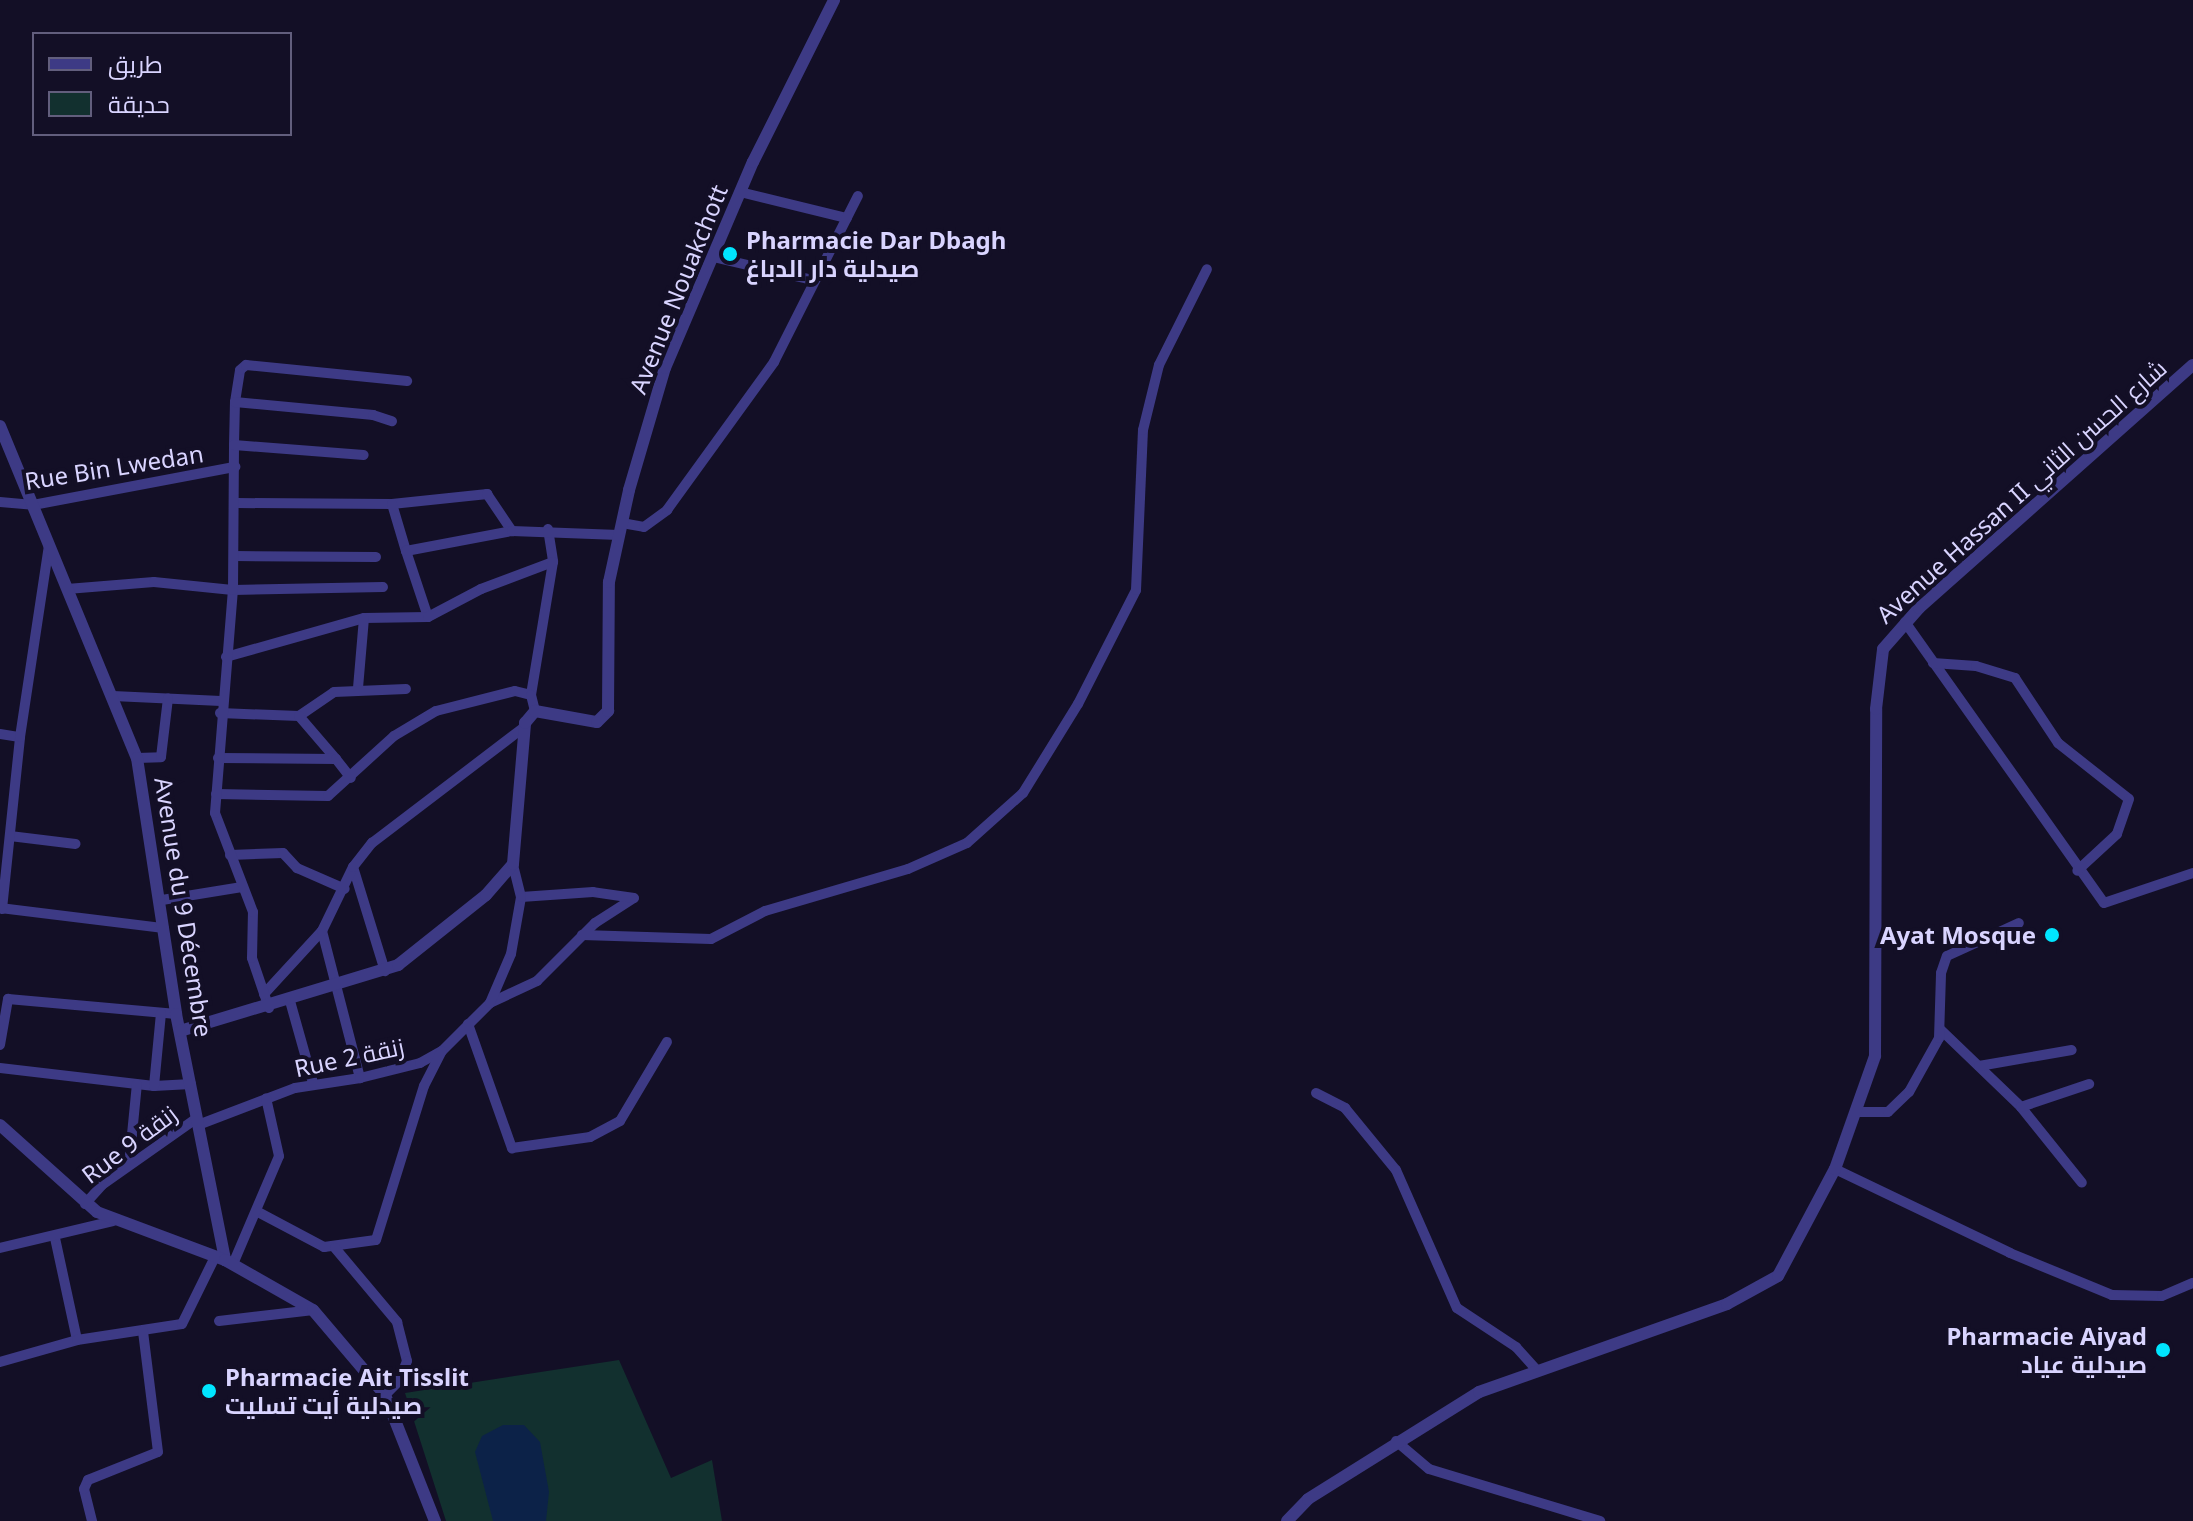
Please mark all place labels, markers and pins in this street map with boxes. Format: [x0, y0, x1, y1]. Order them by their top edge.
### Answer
place label: Pharmacie Dar Dbagh صيدلية دار الدباغ [746, 226, 1006, 282]
marker: Pharmacie Dar Dbagh صيدلية دار الدباغ [721, 245, 739, 263]
place label: Ayat Mosque [1880, 921, 2036, 949]
marker: Ayat Mosque [2043, 926, 2061, 944]
place label: Pharmacie Aiyad صيدلية عياد [1946, 1322, 2147, 1378]
marker: Pharmacie Aiyad صيدلية عياد [2154, 1341, 2172, 1359]
place label: Pharmacie Ait Tisslit صيدلية أيت تسليت [225, 1363, 469, 1419]
marker: Pharmacie Ait Tisslit صيدلية أيت تسليت [200, 1382, 218, 1400]

